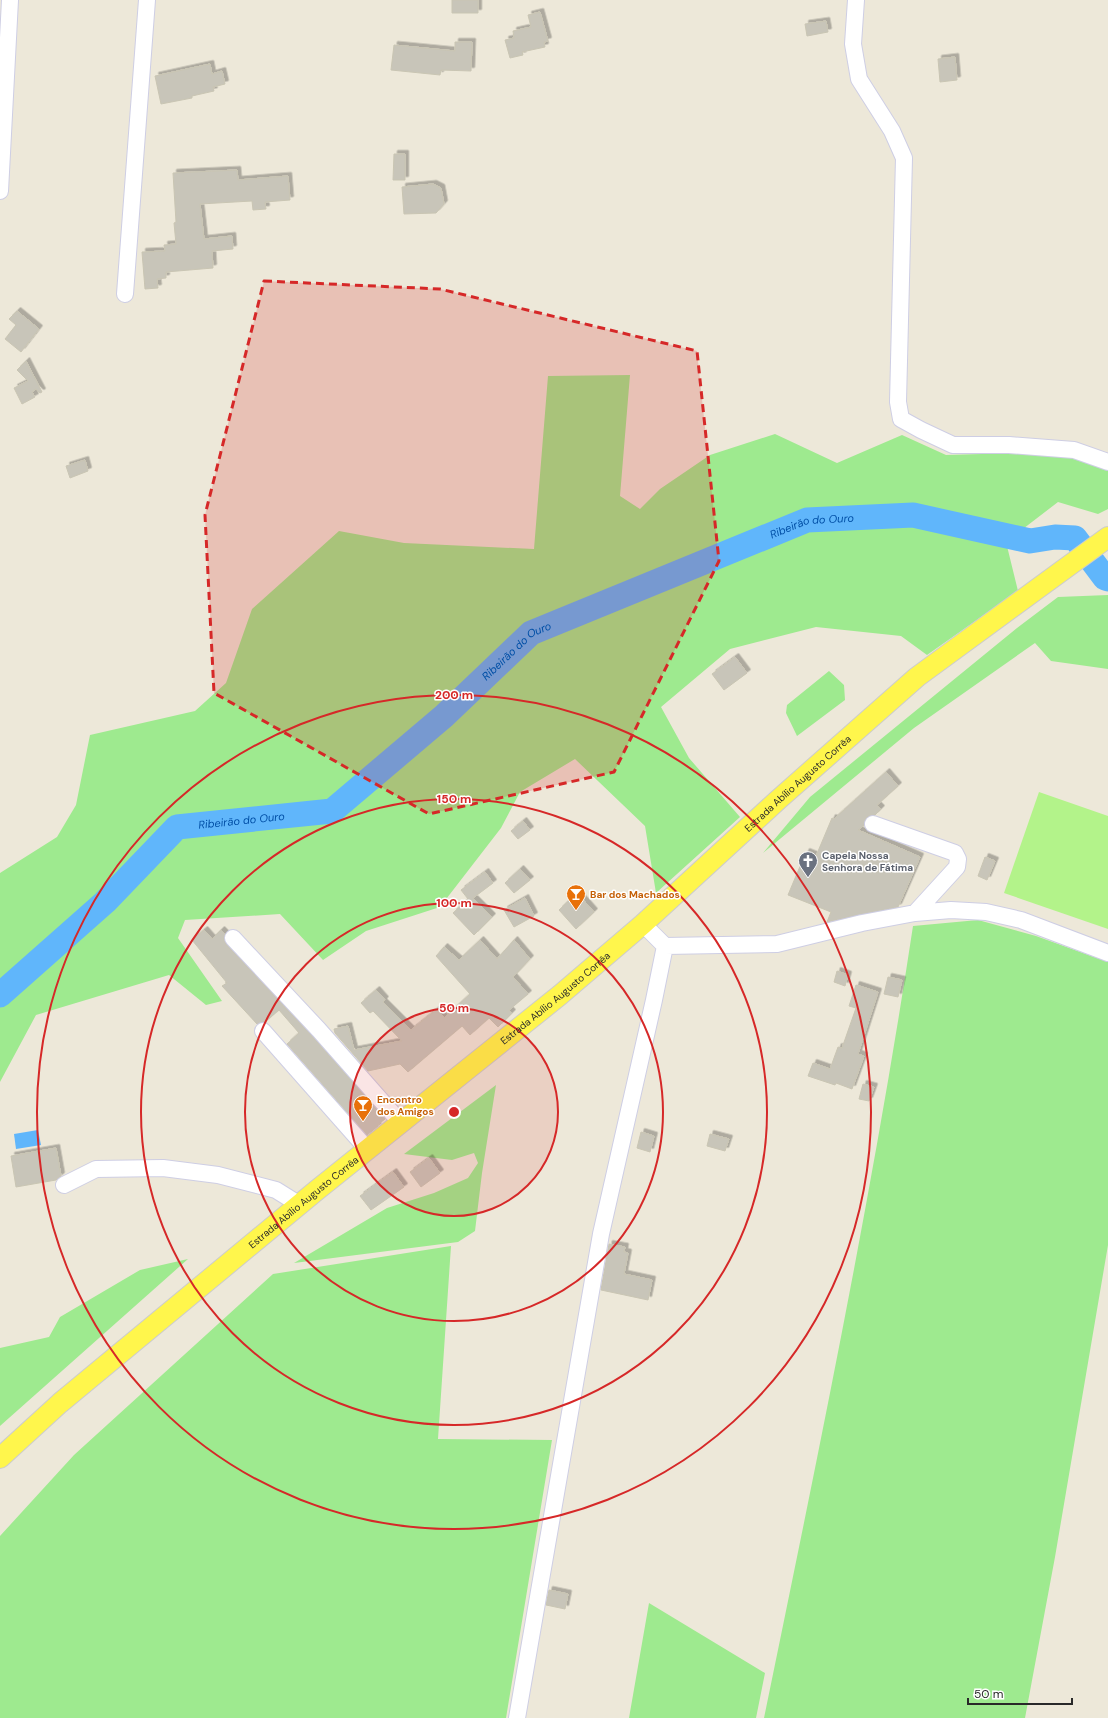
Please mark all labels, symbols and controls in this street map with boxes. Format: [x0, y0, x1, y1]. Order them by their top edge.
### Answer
water label: Ribeirão do Ouro [768, 511, 855, 542]
water label: Ribeirão do Ouro [479, 618, 554, 683]
text: 200 m [435, 687, 473, 703]
street label: Estrada Abílio Augusto Corrêa [741, 732, 853, 834]
text: 150 m [437, 791, 471, 807]
water label: Ribeirão do Ouro [198, 809, 286, 832]
place label: Capela Nossa Senhora de Fátima [822, 849, 913, 874]
church icon: Capela Nossa Senhora de Fátima [797, 850, 819, 878]
bar icon: Bar dos Machados [565, 883, 587, 911]
place label: Bar dos Machados [590, 888, 680, 901]
text: 100 m [436, 895, 472, 911]
street label: Estrada Abílio Augusto Corrêa [497, 949, 613, 1047]
text: 50 m [439, 1000, 469, 1016]
place label: Encontro dos Amigos [377, 1093, 434, 1118]
bar icon: Encontro dos Amigos [352, 1094, 374, 1122]
centre of rings [447, 1105, 461, 1119]
street label: Estrada Abílio Augusto Corrêa [245, 1153, 361, 1251]
scale bar [968, 1680, 1072, 1706]
text: 50 m [974, 1686, 1003, 1702]

